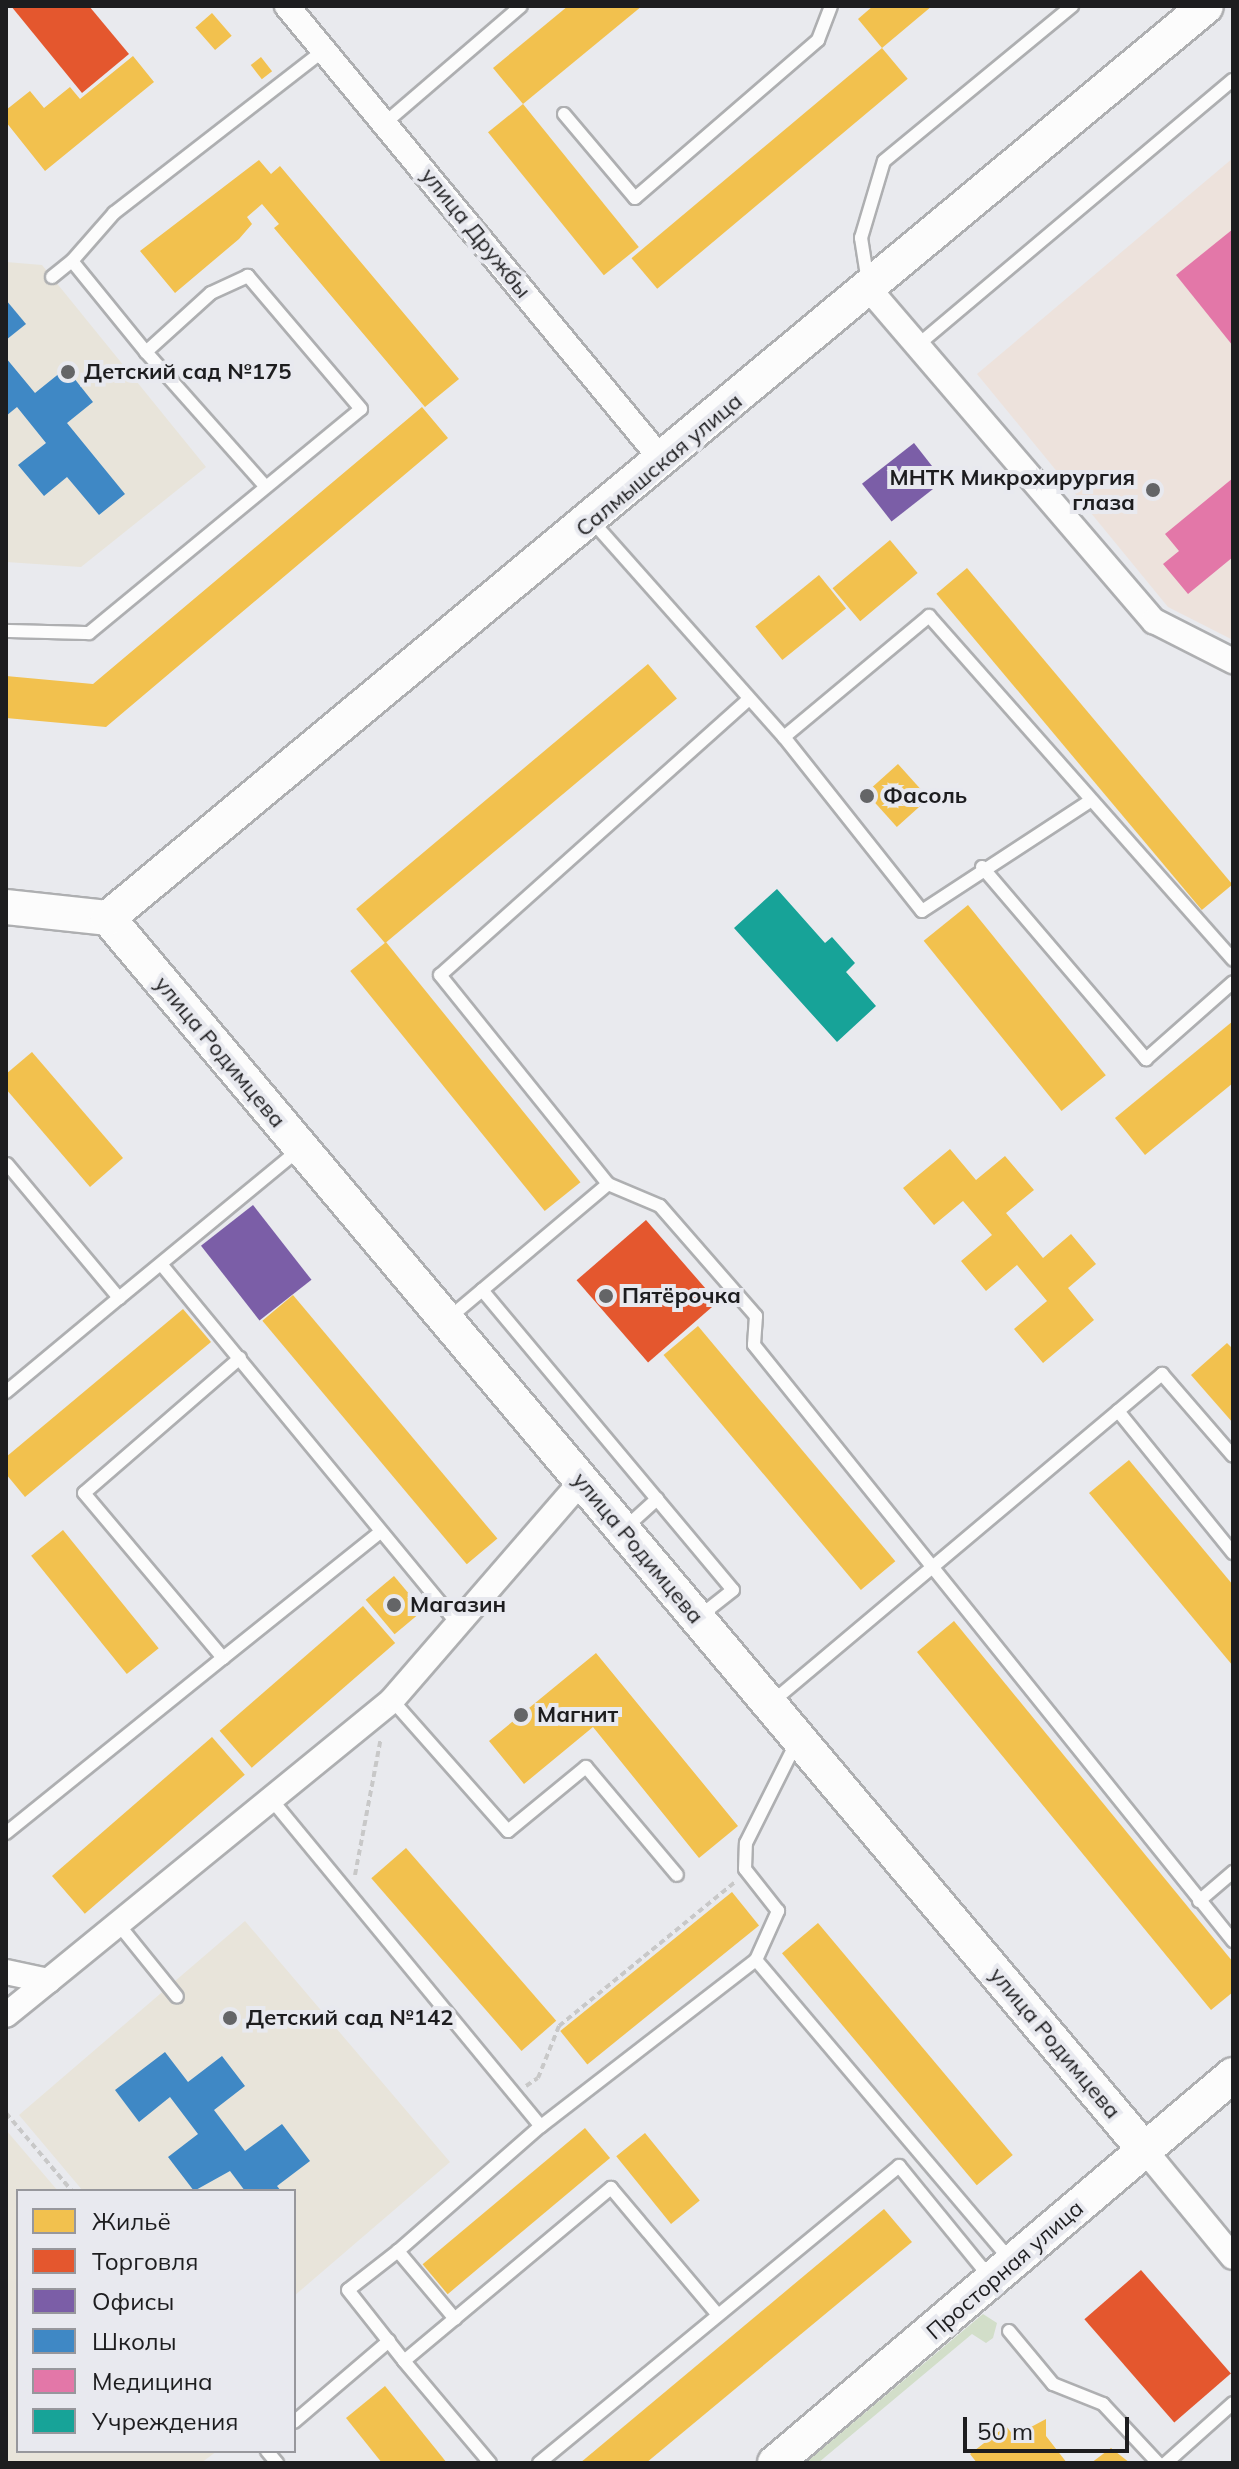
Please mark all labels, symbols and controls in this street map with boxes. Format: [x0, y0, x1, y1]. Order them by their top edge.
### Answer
street label: улица Дружбы [416, 163, 536, 303]
place label: Детский сад №175 [84, 359, 291, 385]
marker: Детский сад №175 [59, 363, 77, 381]
street label: Салмышская улица [571, 388, 747, 542]
place label: МНТК Микрохирургия глаза [890, 464, 1135, 516]
marker: МНТК Микрохирургия глаза [1142, 479, 1164, 501]
place label: Фасоль [883, 783, 967, 809]
marker: Фасоль [858, 787, 876, 805]
street label: улица Родимцева [149, 971, 291, 1133]
place label: Пятёрочка [622, 1283, 741, 1309]
marker: Пятёрочка [597, 1287, 615, 1305]
street label: улица Родимцева [567, 1467, 709, 1629]
place label: Магазин [410, 1592, 506, 1618]
marker: Магазин [385, 1596, 403, 1614]
place label: Магнит [537, 1702, 618, 1728]
marker: Магнит [512, 1706, 530, 1724]
street label: улица Родимцева [984, 1962, 1126, 2124]
place label: Детский сад №142 [246, 2005, 453, 2031]
marker: Детский сад №142 [221, 2009, 239, 2027]
legend [16, 2189, 296, 2453]
street label: Просторная улица [921, 2195, 1089, 2345]
text: Жильё [92, 2206, 171, 2236]
text: Торговля [92, 2246, 199, 2276]
text: Офисы [92, 2286, 174, 2316]
text: Школы [92, 2326, 177, 2356]
text: Медицина [92, 2366, 213, 2396]
scale bar [967, 2401, 1133, 2451]
text: Учреждения [92, 2406, 238, 2436]
text: 50 m [977, 2416, 1033, 2446]

